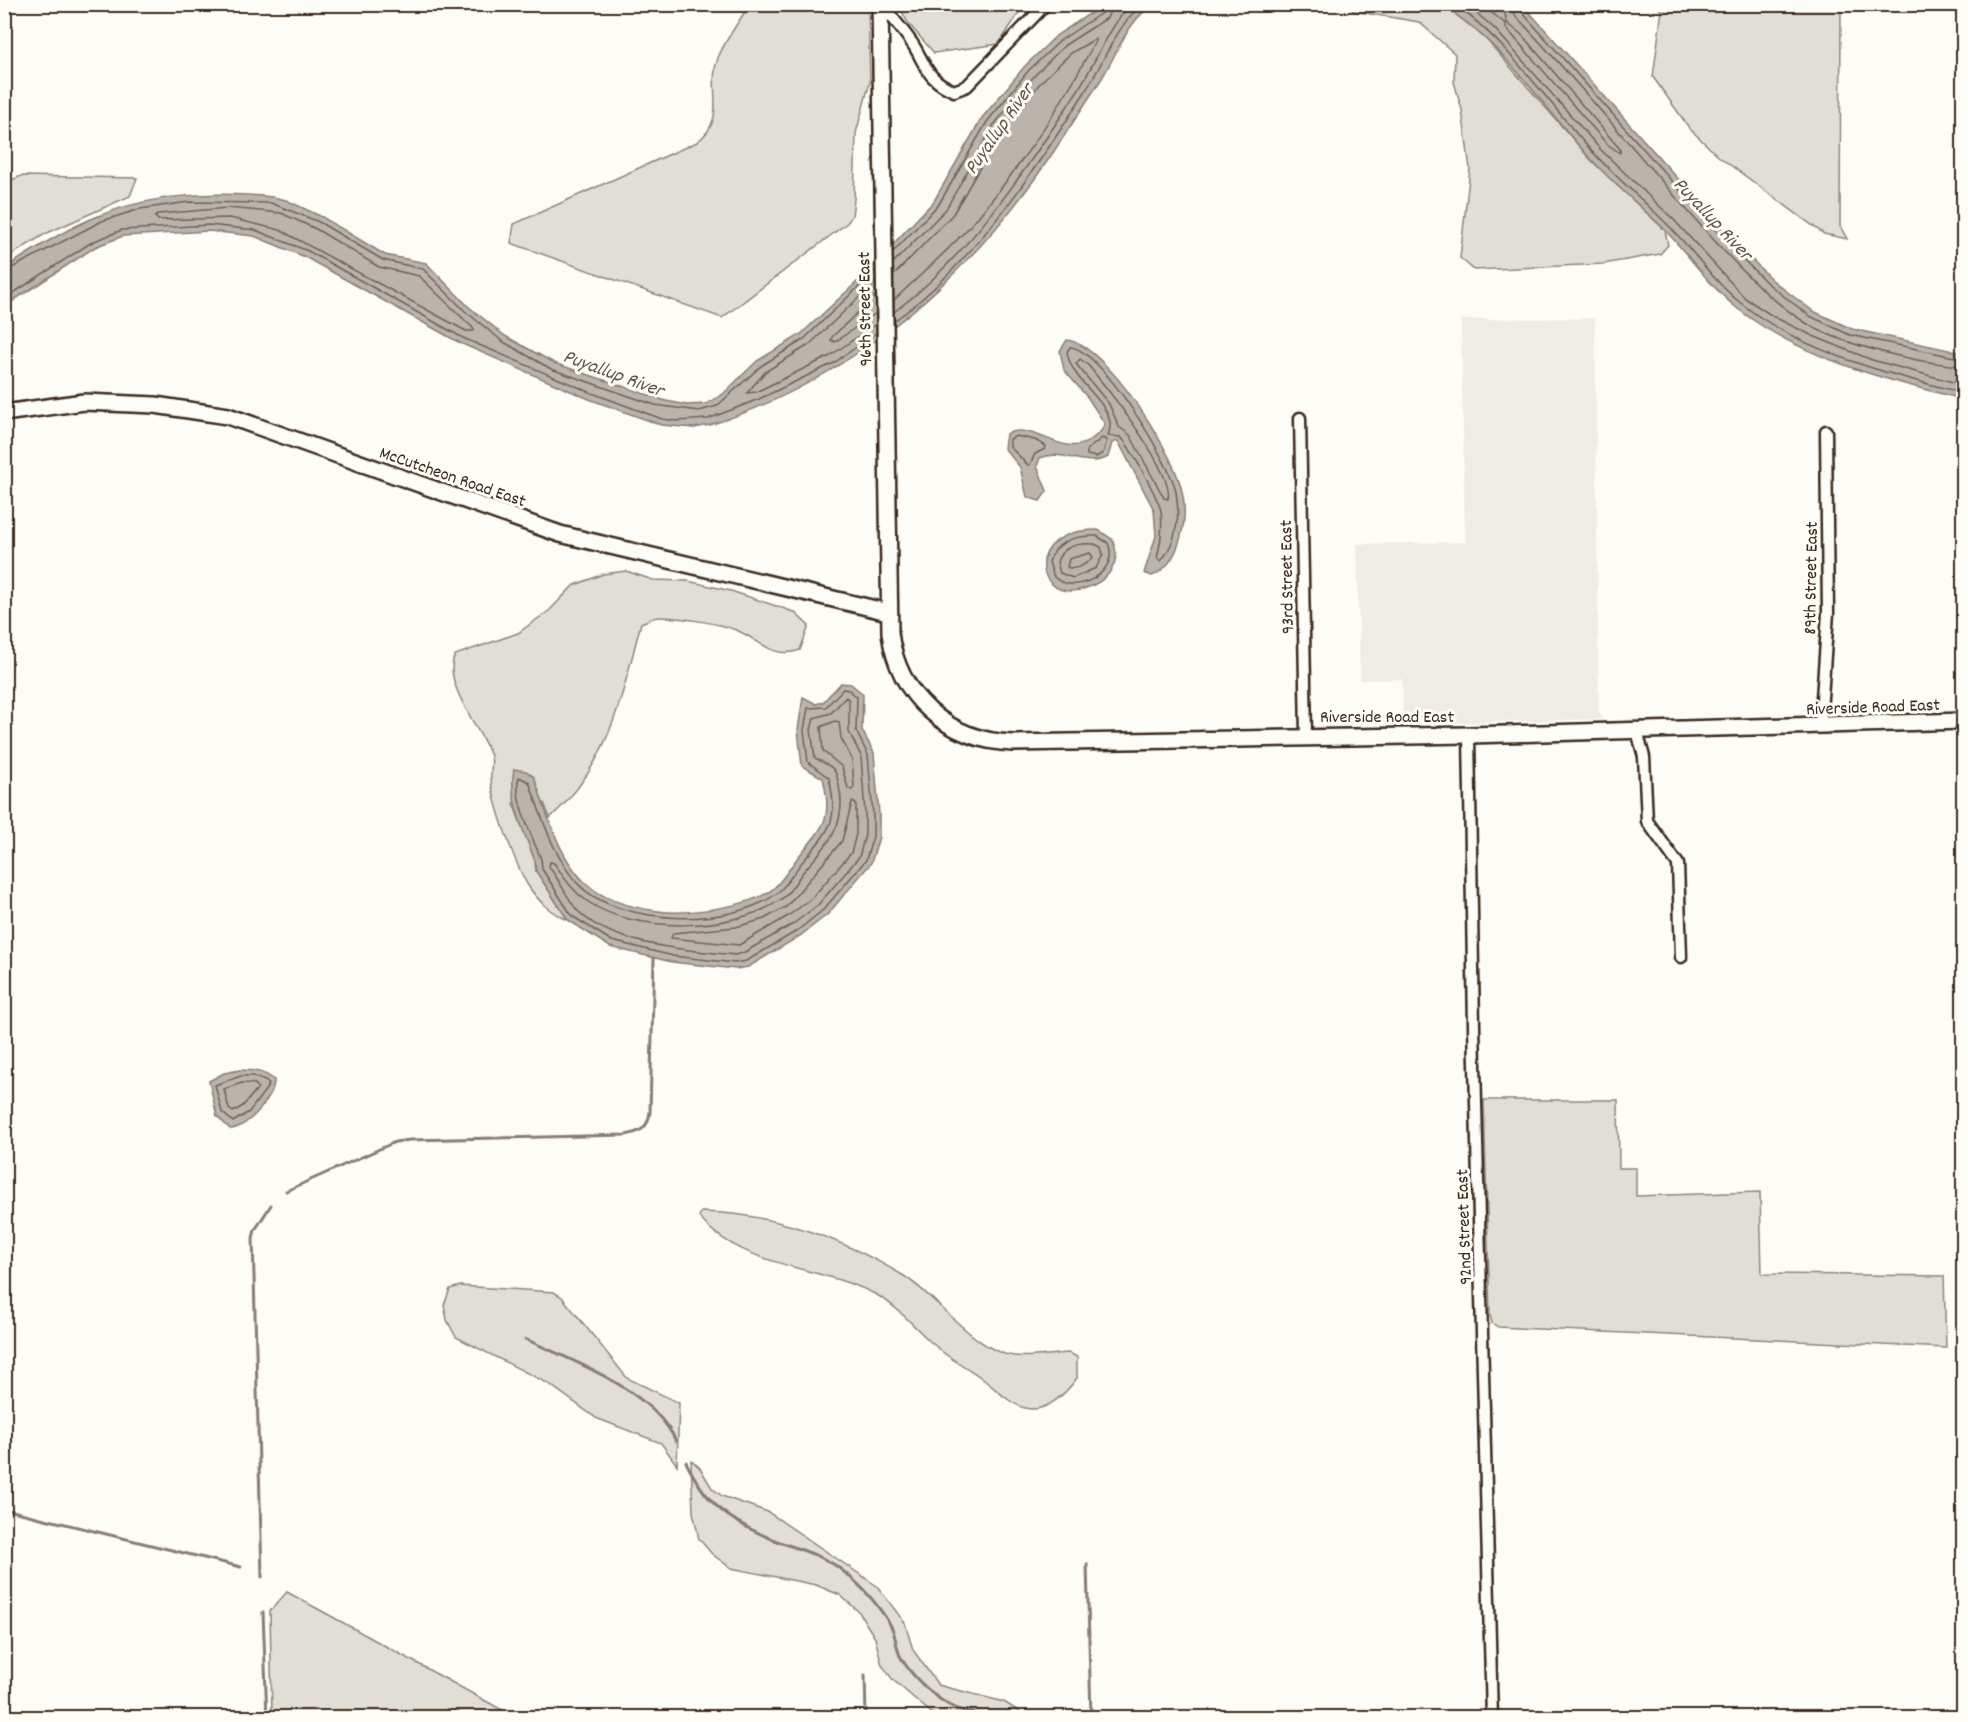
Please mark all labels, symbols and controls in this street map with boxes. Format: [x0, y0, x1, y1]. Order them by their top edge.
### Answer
water label: Puyallup River [959, 77, 1044, 181]
water label: Puyallup River [1666, 172, 1760, 270]
street label: 96th Street East [853, 251, 880, 367]
water label: Puyallup River [559, 344, 670, 407]
street label: McCutcheon Road East [376, 442, 529, 515]
street label: 93rd Street East [1275, 519, 1302, 634]
street label: 89th Street East [1799, 521, 1826, 635]
street label: Riverside Road East [1806, 694, 1941, 723]
street label: Riverside Road East [1320, 706, 1454, 731]
street label: 92nd Street East [1451, 1168, 1480, 1285]

